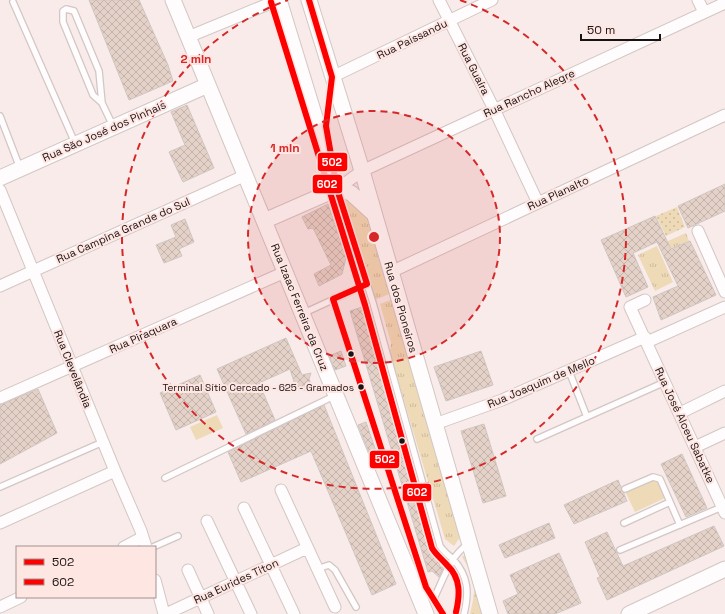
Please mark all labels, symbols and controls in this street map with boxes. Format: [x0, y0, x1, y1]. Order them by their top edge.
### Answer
street label: Rua Paissandu [374, 16, 450, 62]
scale bar [581, 16, 660, 42]
text: 50 m [587, 22, 615, 38]
street label: Rua Guaíra [455, 41, 493, 98]
text: 2 min [180, 51, 212, 67]
street label: Rua Rancho Alegre [481, 66, 577, 120]
street label: Rua São José dos Pinhais [40, 97, 168, 165]
text: 1 min [270, 140, 300, 156]
line badge: 502 [317, 152, 348, 172]
text: 502 [322, 155, 343, 169]
street label: Rua Planalto [525, 173, 591, 213]
line badge: 602 [312, 174, 343, 194]
text: 602 [317, 177, 338, 191]
street label: Rua Campina Grande do Sul [54, 194, 192, 266]
centre of rings [367, 230, 381, 244]
street label: Rua Izaac Ferreira da Cruz [268, 241, 332, 373]
street label: Rua dos Pioneiros [381, 260, 421, 354]
street label: Rua Piraquara [107, 314, 180, 356]
street label: Rua Clevelândia [51, 328, 95, 411]
unlabelled marker [346, 349, 356, 359]
street label: Rua Joaquim de Mello [485, 353, 597, 411]
street label: Rua José Alceu Sabatke [652, 365, 718, 485]
place label: Terminal Sítio Cercado - 625 - Gramados [163, 381, 354, 394]
marker: Terminal Sítio Cercado - 625 - Gramados [356, 382, 366, 392]
unlabelled marker [397, 436, 407, 446]
line badge: 502 [369, 450, 400, 469]
text: 502 [375, 452, 396, 466]
line badge: 602 [402, 483, 432, 502]
text: 602 [407, 485, 428, 499]
legend [16, 546, 156, 598]
text: 502 [52, 554, 74, 570]
street label: Rua Eurides Titon [191, 555, 281, 607]
text: 602 [52, 574, 74, 590]

